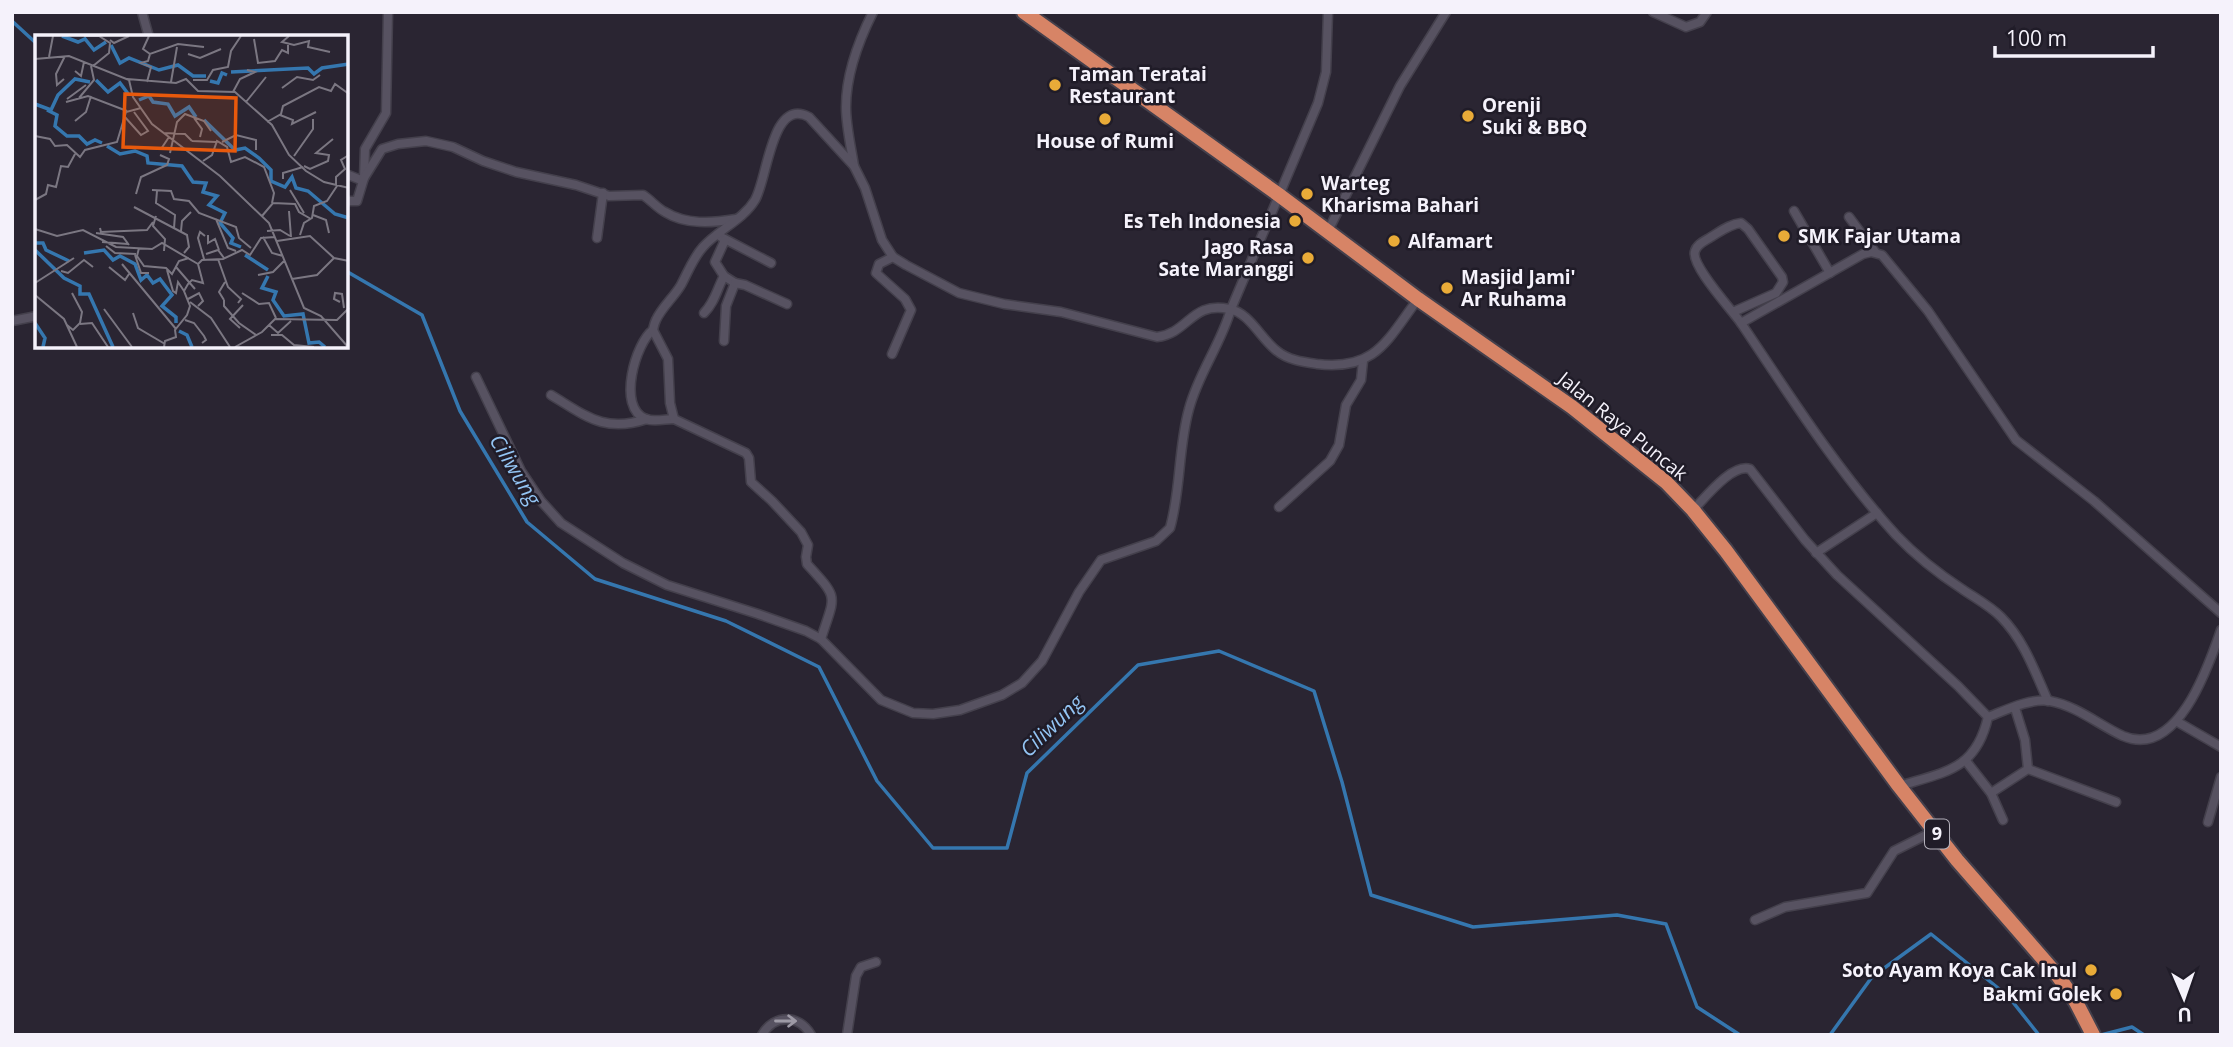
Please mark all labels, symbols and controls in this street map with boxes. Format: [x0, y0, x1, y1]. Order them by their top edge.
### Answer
scale bar [1995, 14, 2152, 58]
text: 100 m [2006, 24, 2067, 52]
inset map [35, 35, 348, 348]
place label: Taman Teratai Restaurant [1069, 61, 1207, 109]
marker: Taman Teratai Restaurant [1047, 77, 1063, 93]
place label: Orenji Suki & BBQ [1482, 92, 1587, 140]
marker: Orenji Suki & BBQ [1460, 108, 1476, 124]
marker: House of Rumi [1097, 111, 1113, 127]
place label: House of Rumi [1036, 128, 1174, 154]
place label: Warteg Kharisma Bahari [1321, 170, 1479, 218]
marker: Warteg Kharisma Bahari [1299, 186, 1315, 202]
place label: Es Teh Indonesia [1123, 208, 1281, 234]
marker: Es Teh Indonesia [1287, 213, 1303, 229]
place label: SMK Fajar Utama [1798, 223, 1961, 249]
place label: Alfamart [1408, 228, 1493, 254]
marker: SMK Fajar Utama [1776, 228, 1792, 244]
marker: Alfamart [1386, 233, 1402, 249]
place label: Jago Rasa Sate Maranggi [1158, 234, 1294, 282]
marker: Jago Rasa Sate Maranggi [1300, 250, 1316, 266]
place label: Masjid Jami' Ar Ruhama [1461, 264, 1576, 312]
marker: Masjid Jami' Ar Ruhama [1439, 280, 1455, 296]
street label: Jalan Raya Puncak [1551, 365, 1693, 486]
water label: Ciliwung [484, 429, 549, 511]
water label: Ciliwung [1013, 687, 1090, 763]
road number: 9 [1925, 820, 1949, 848]
place label: Soto Ayam Koya Cak Inul [1842, 957, 2077, 983]
marker: Soto Ayam Koya Cak Inul [2083, 962, 2099, 978]
north arrow [2149, 963, 2219, 1033]
place label: Bakmi Golek [1982, 981, 2102, 1007]
marker: Bakmi Golek [2108, 986, 2124, 1002]
text: U [2177, 1002, 2192, 1028]
one-way arrow [775, 1014, 798, 1028]

